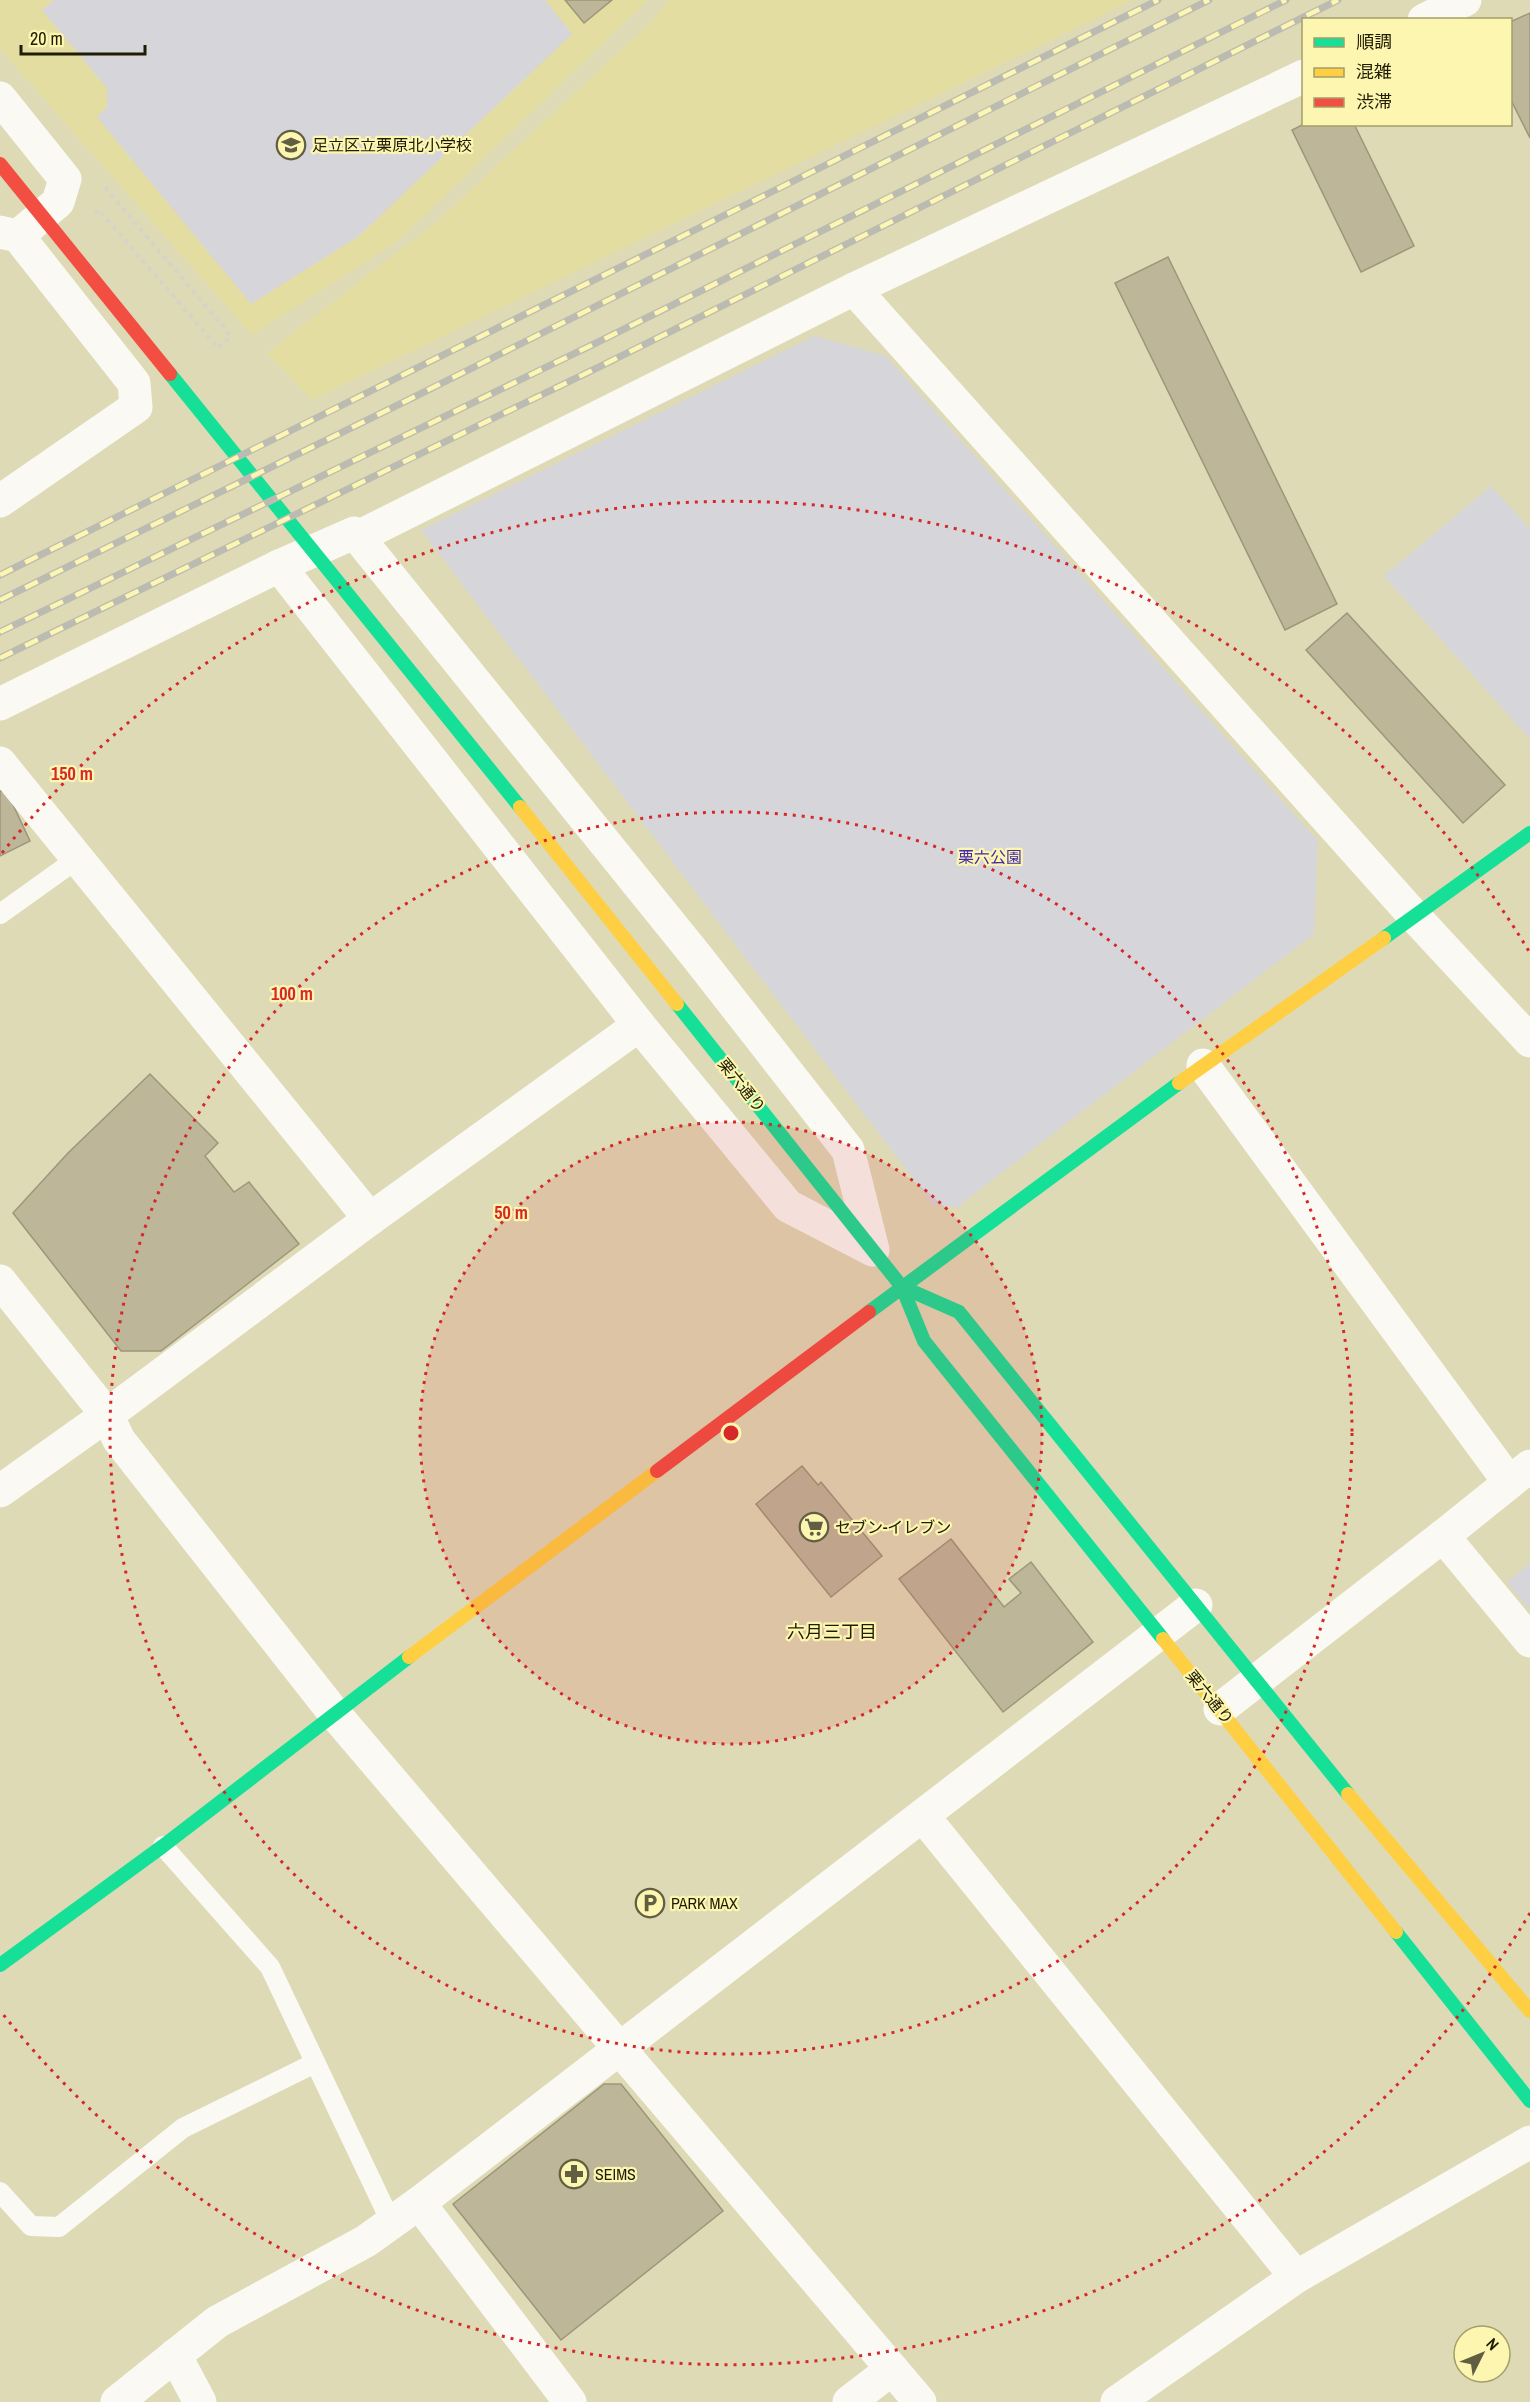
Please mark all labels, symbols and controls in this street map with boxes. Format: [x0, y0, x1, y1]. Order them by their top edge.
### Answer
scale bar [21, 18, 146, 56]
legend [1302, 18, 1512, 126]
text: 20 m [30, 26, 63, 51]
text: 順調 [1356, 29, 1392, 54]
text: 混雑 [1356, 59, 1392, 84]
text: 渋滞 [1356, 89, 1392, 114]
school or university icon: 足立区立栗原北小学校 [275, 129, 307, 161]
place label: 足立区立栗原北小学校 [312, 134, 472, 156]
text: 150 m [51, 761, 93, 786]
park label: 栗六公園 [958, 846, 1022, 868]
text: 100 m [271, 981, 313, 1006]
street label: 栗六通り [713, 1053, 771, 1117]
text: 50 m [494, 1200, 528, 1225]
centre of rings [721, 1423, 741, 1443]
supermarket icon: セブン-イレブン [798, 1511, 830, 1543]
place label: セブン-イレブン [835, 1516, 951, 1538]
district label: 六月三丁目 [787, 1619, 877, 1644]
street label: 栗六通り [1181, 1665, 1239, 1729]
parking icon: PARK MAX [634, 1887, 666, 1919]
place label: PARK MAX [671, 1892, 738, 1914]
pharmacy icon: SEIMS [558, 2158, 590, 2190]
place label: SEIMS [595, 2163, 636, 2185]
north arrow [1452, 2324, 1512, 2384]
text: N [1482, 2333, 1504, 2355]

